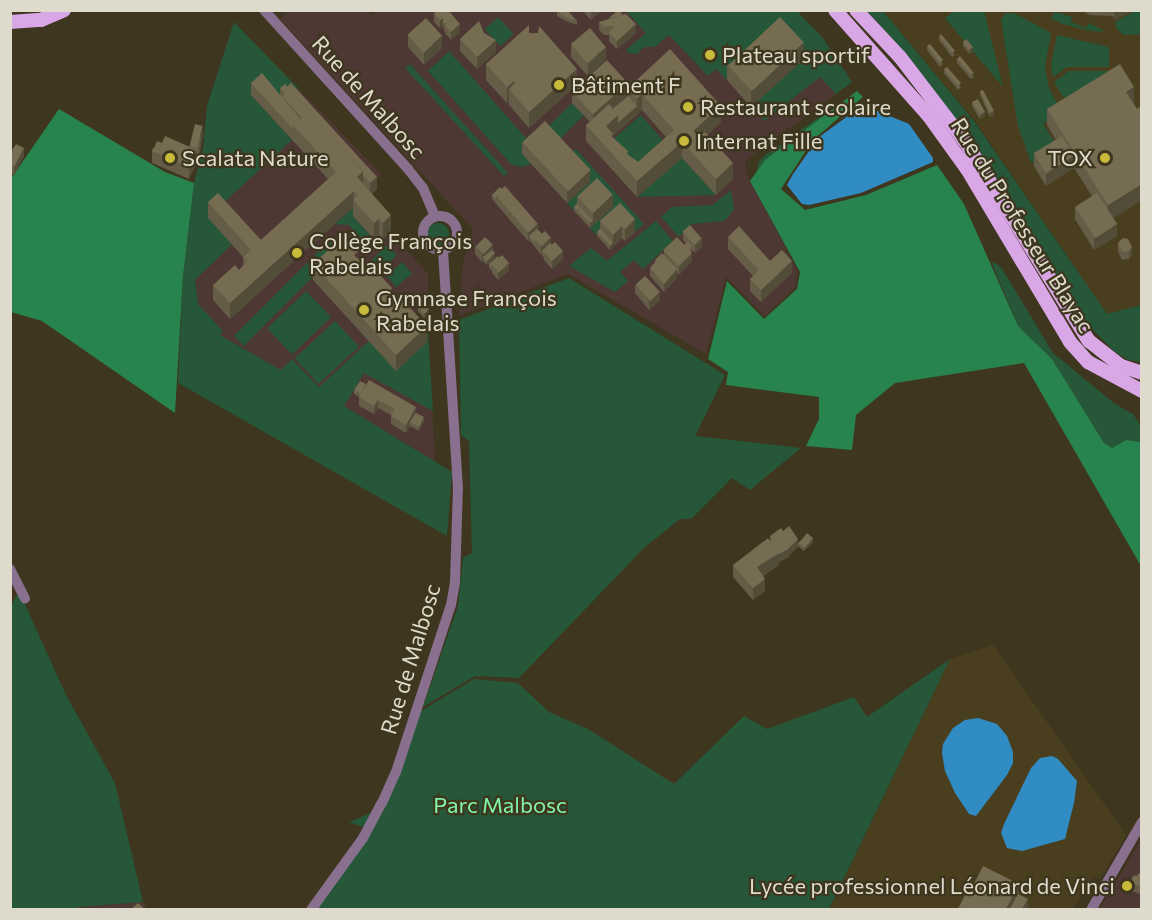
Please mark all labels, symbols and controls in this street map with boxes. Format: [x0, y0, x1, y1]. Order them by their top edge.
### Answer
street label: Rue de Malbosc [307, 30, 431, 164]
place label: Plateau sportif [722, 42, 870, 68]
marker: Plateau sportif [703, 48, 717, 62]
place label: Bâtiment F [571, 72, 681, 98]
marker: Bâtiment F [552, 78, 566, 92]
place label: Restaurant scolaire [700, 94, 891, 120]
marker: Restaurant scolaire [681, 100, 695, 114]
street label: Rue du Professeur Blayac [946, 113, 1100, 337]
place label: Internat Fille [696, 128, 822, 154]
marker: Internat Fille [677, 134, 691, 148]
place label: Scalata Nature [182, 145, 329, 171]
place label: TOX [1047, 145, 1093, 171]
marker: Scalata Nature [163, 151, 177, 165]
marker: TOX [1098, 151, 1112, 165]
place label: Collège François Rabelais [309, 227, 472, 278]
marker: Collège François Rabelais [290, 246, 304, 260]
place label: Gymnase François Rabelais [376, 284, 557, 336]
marker: Gymnase François Rabelais [357, 303, 371, 317]
street label: Rue de Malbosc [375, 581, 445, 737]
park label: Parc Malbosc [433, 792, 567, 818]
place label: Lycée professionnel Léonard de Vinci [749, 873, 1115, 899]
marker: Lycée professionnel Léonard de Vinci [1120, 879, 1134, 893]

